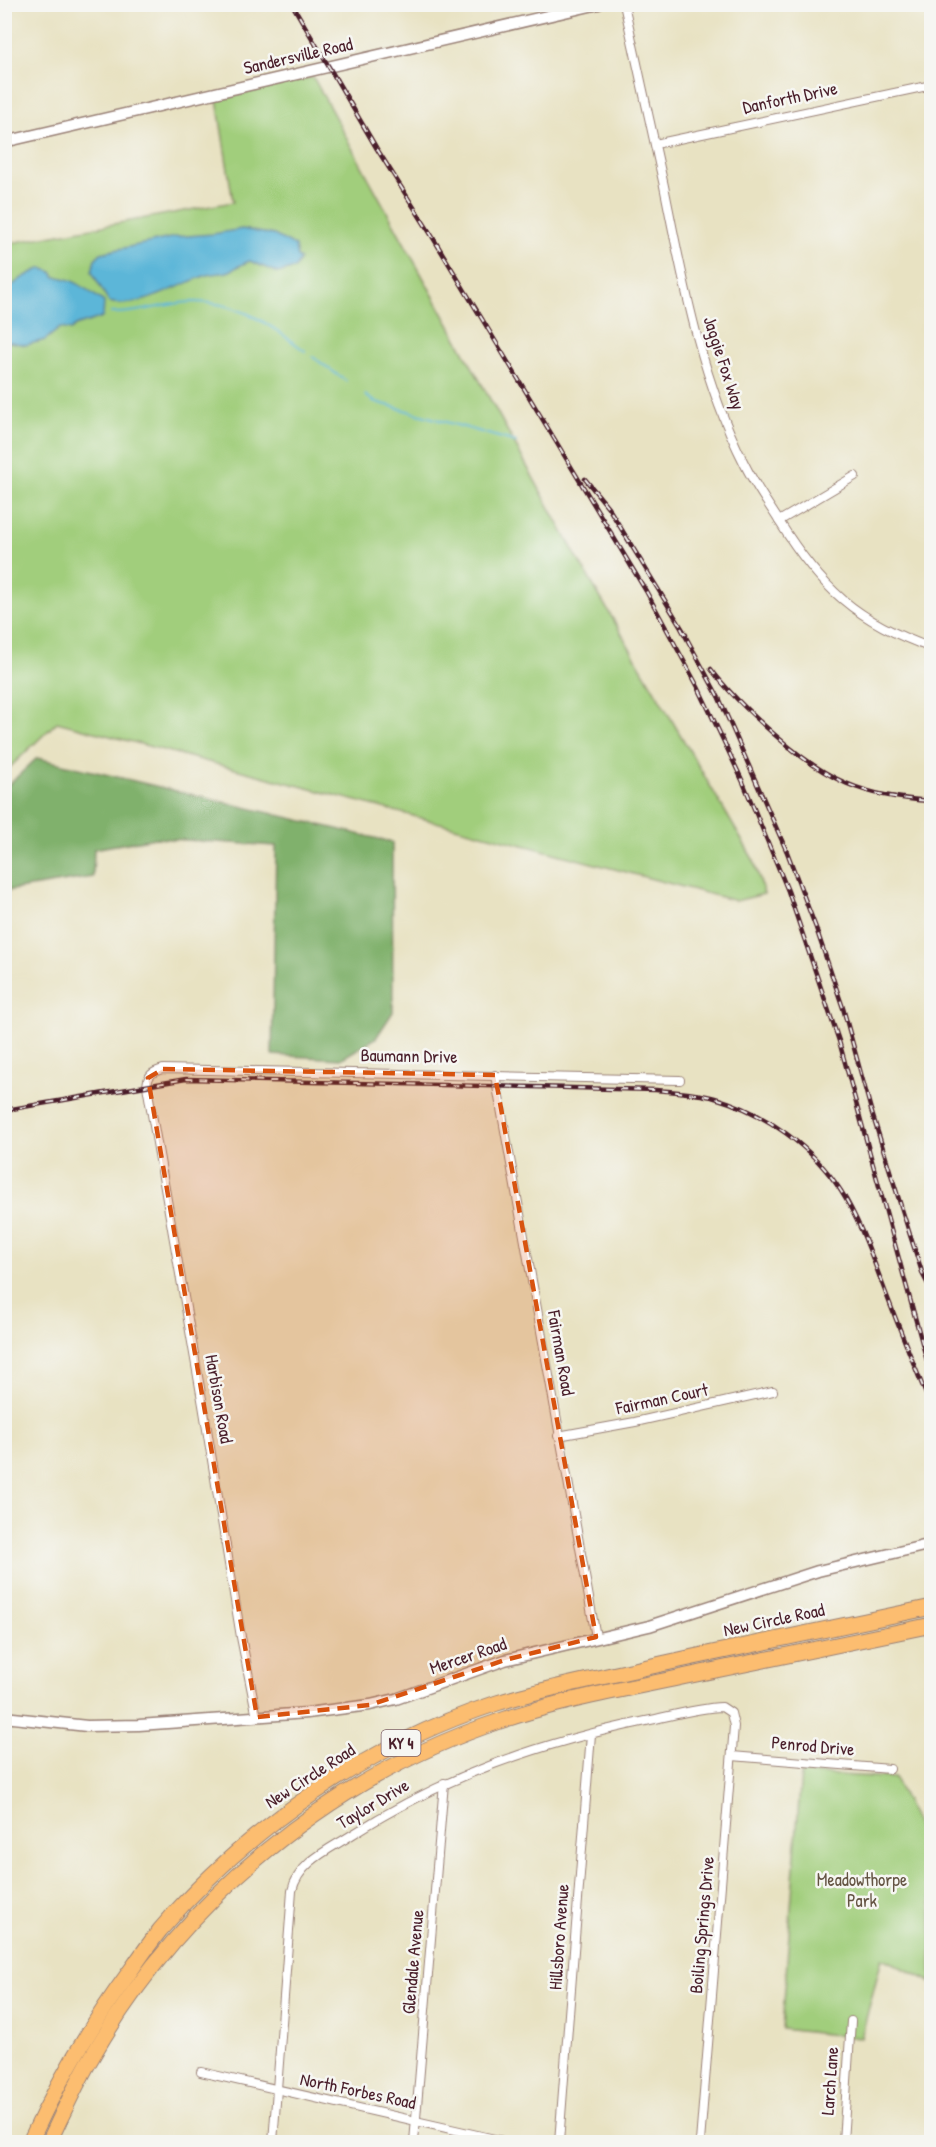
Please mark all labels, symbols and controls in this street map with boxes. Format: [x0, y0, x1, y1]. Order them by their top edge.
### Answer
street label: Sandersville Road [241, 31, 355, 80]
street label: Danforth Drive [740, 75, 840, 120]
street label: Jaggie Fox Way [698, 313, 751, 413]
street label: Baumann Drive [360, 1042, 458, 1069]
street label: Fairman Road [542, 1307, 581, 1397]
street label: Harbison Road [199, 1353, 240, 1445]
street label: Fairman Court [612, 1376, 711, 1421]
street label: New Circle Road [721, 1597, 827, 1642]
street label: Mercer Road [426, 1631, 510, 1680]
street label: Penrod Drive [771, 1729, 856, 1762]
road number: KY 4 [382, 1730, 420, 1756]
street label: New Circle Road [260, 1737, 360, 1814]
street label: Taylor Drive [332, 1772, 414, 1835]
street label: Boiling Springs Drive [683, 1855, 720, 1995]
park label: Meadowthorpe Park [817, 1867, 907, 1913]
street label: Hillsboro Avenue [542, 1883, 575, 1991]
street label: Glendale Avenue [395, 1909, 430, 2015]
street label: Larch Lane [815, 2046, 844, 2116]
street label: North Forbes Road [298, 2066, 418, 2115]

